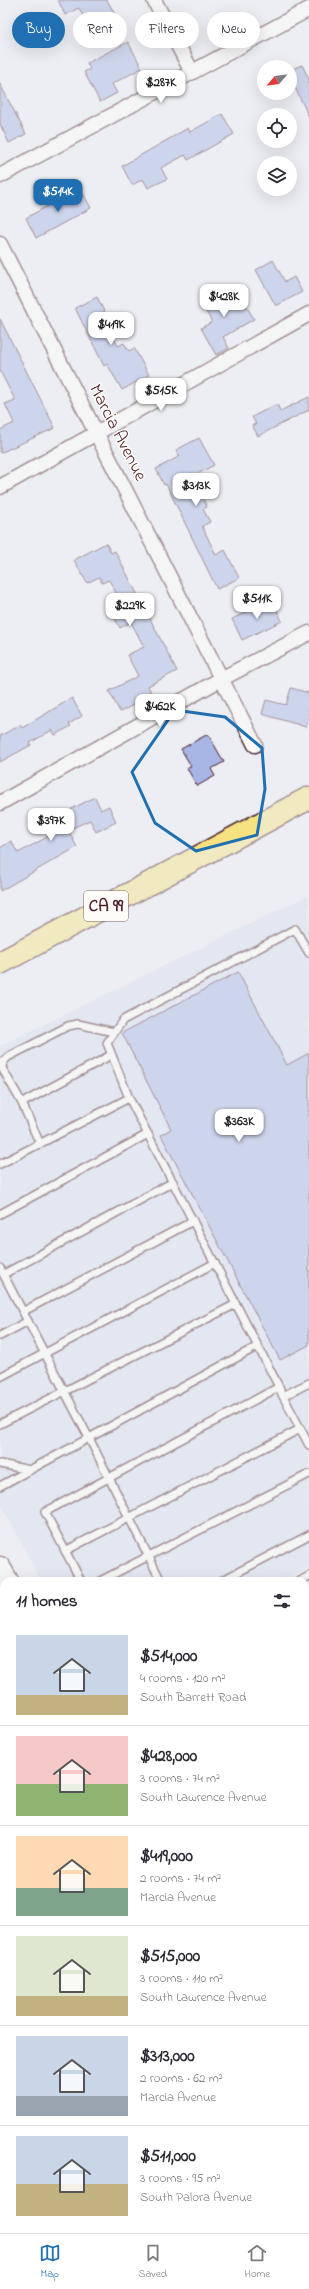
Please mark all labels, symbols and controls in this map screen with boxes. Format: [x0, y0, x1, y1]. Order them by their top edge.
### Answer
chip: Buy [12, 12, 65, 48]
chip: Rent [73, 12, 127, 48]
chip: Filters [135, 12, 199, 48]
chip: New [207, 12, 260, 48]
north arrow [257, 60, 297, 100]
map controls [257, 60, 297, 196]
pin: $287K [133, 70, 189, 104]
text: $287K [146, 73, 176, 92]
button: locate [257, 108, 297, 148]
button: layers [257, 156, 297, 196]
pin: $514K [30, 179, 86, 213]
text: $514K [42, 182, 74, 201]
pin: $428K [196, 284, 252, 318]
text: $428K [209, 287, 239, 306]
pin: $419K [83, 312, 139, 346]
text: $419K [97, 315, 125, 334]
pin: $515K [133, 378, 189, 412]
street label: Marcia Avenue [81, 380, 153, 487]
text: $515K [144, 381, 178, 400]
pin: $313K [168, 473, 224, 507]
text: $313K [181, 476, 211, 495]
pin: $511K [229, 586, 285, 620]
text: $511K [242, 589, 272, 608]
pin: $229K [102, 593, 158, 627]
text: $229K [114, 596, 146, 615]
pin: $462K [132, 694, 188, 728]
text: $462K [144, 697, 176, 716]
pin: $397K [23, 808, 79, 842]
text: $397K [37, 811, 65, 830]
road number: CA 99 [84, 891, 128, 921]
pin: $363K [211, 1109, 267, 1143]
text: $363K [224, 1112, 254, 1131]
text: 11 homes [16, 1589, 77, 1614]
icon: filters [271, 1590, 293, 1612]
text: $514,000 [140, 1644, 197, 1669]
icon: home [48, 1651, 96, 1699]
text: 4 rooms · 120 m² [140, 1669, 226, 1688]
text: South Barrett Road [140, 1688, 246, 1707]
text: $428,000 [140, 1744, 197, 1769]
icon: home [48, 1752, 96, 1800]
text: 3 rooms · 74 m² [140, 1769, 220, 1788]
text: South Lawrence Avenue [140, 1788, 267, 1807]
text: $419,000 [140, 1844, 193, 1869]
icon: home [48, 1852, 96, 1900]
text: 2 rooms · 74 m² [140, 1869, 221, 1888]
text: Marcia Avenue [140, 1888, 216, 1907]
text: $515,000 [140, 1944, 200, 1969]
icon: home [48, 1952, 96, 2000]
text: 3 rooms · 110 m² [140, 1969, 223, 1988]
text: South Lawrence Avenue [140, 1988, 267, 2007]
text: $313,000 [140, 2044, 195, 2069]
icon: home [48, 2052, 96, 2100]
text: 2 rooms · 62 m² [140, 2069, 223, 2088]
text: Marcia Avenue [140, 2088, 216, 2107]
text: $511,000 [140, 2144, 196, 2169]
icon: home [48, 2152, 96, 2200]
text: 3 rooms · 95 m² [140, 2169, 221, 2188]
text: South Palora Avenue [140, 2188, 252, 2207]
tab: Map [39, 2242, 61, 2282]
tab: Saved [138, 2242, 167, 2282]
tab: Home [245, 2242, 270, 2282]

